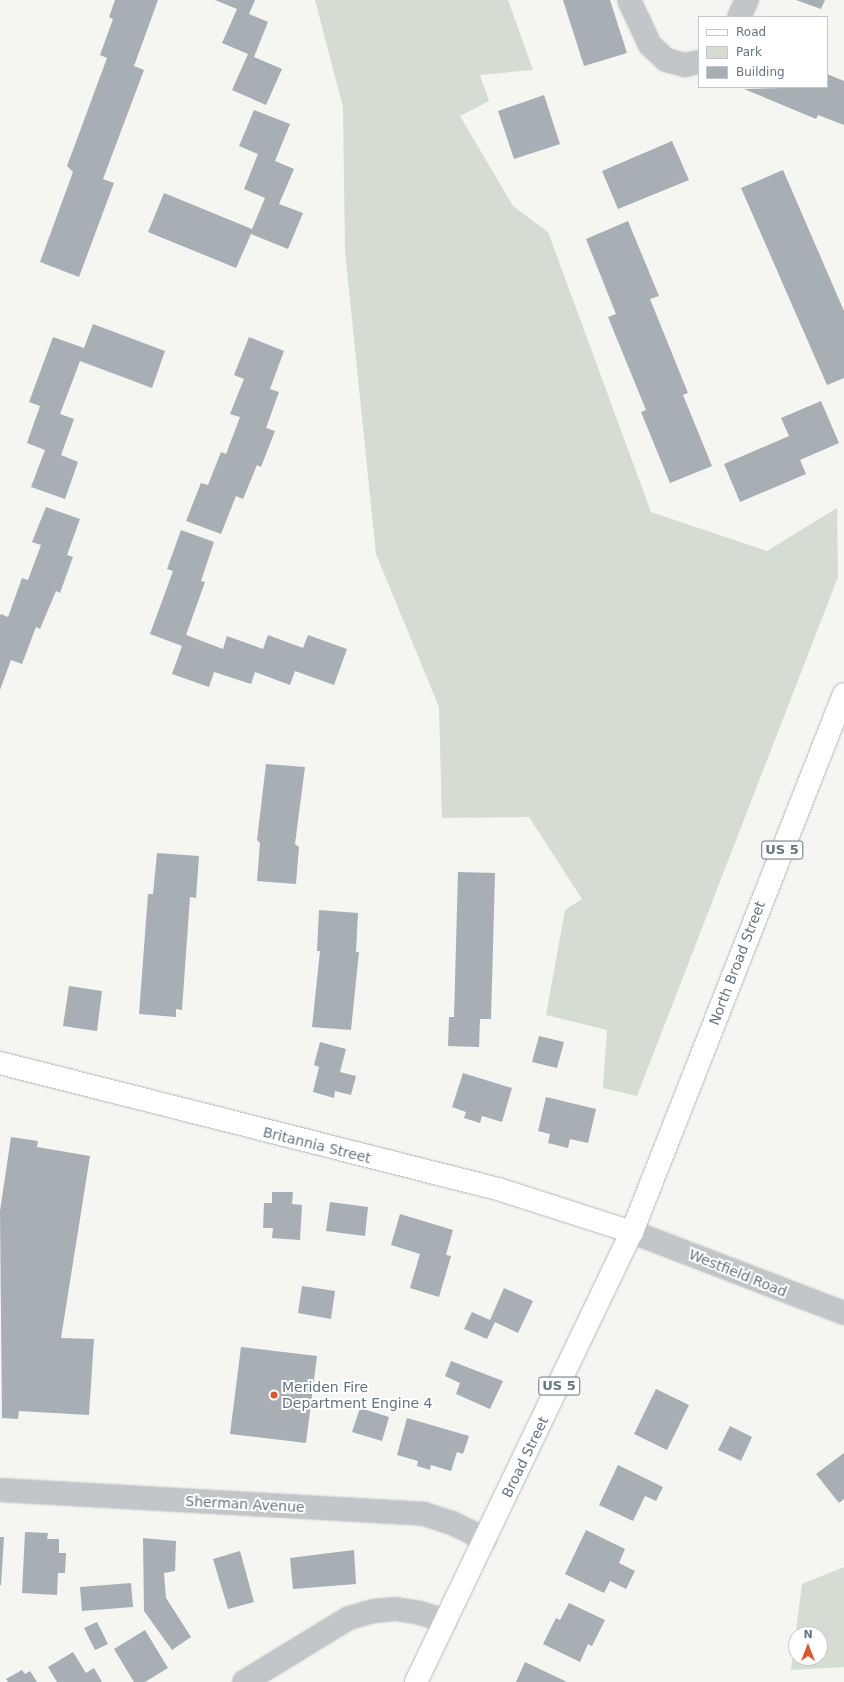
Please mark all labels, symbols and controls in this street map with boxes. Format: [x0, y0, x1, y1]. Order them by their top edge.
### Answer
legend [698, 16, 828, 88]
text: Road [736, 25, 766, 39]
text: Park [736, 45, 762, 59]
text: Building [736, 65, 785, 79]
road number: US 5 [761, 839, 803, 861]
street label: North Broad Street [706, 899, 768, 1027]
street label: Britannia Street [261, 1123, 373, 1167]
street label: Westfield Road [687, 1246, 789, 1300]
road number: US 5 [538, 1375, 580, 1397]
place label: Meriden Fire Department Engine 4 [282, 1379, 433, 1412]
marker: Meriden Fire Department Engine 4 [269, 1390, 279, 1400]
street label: Broad Street [498, 1414, 552, 1500]
street label: Sherman Avenue [185, 1492, 305, 1516]
north arrow [788, 1626, 828, 1666]
text: N [803, 1628, 813, 1641]

